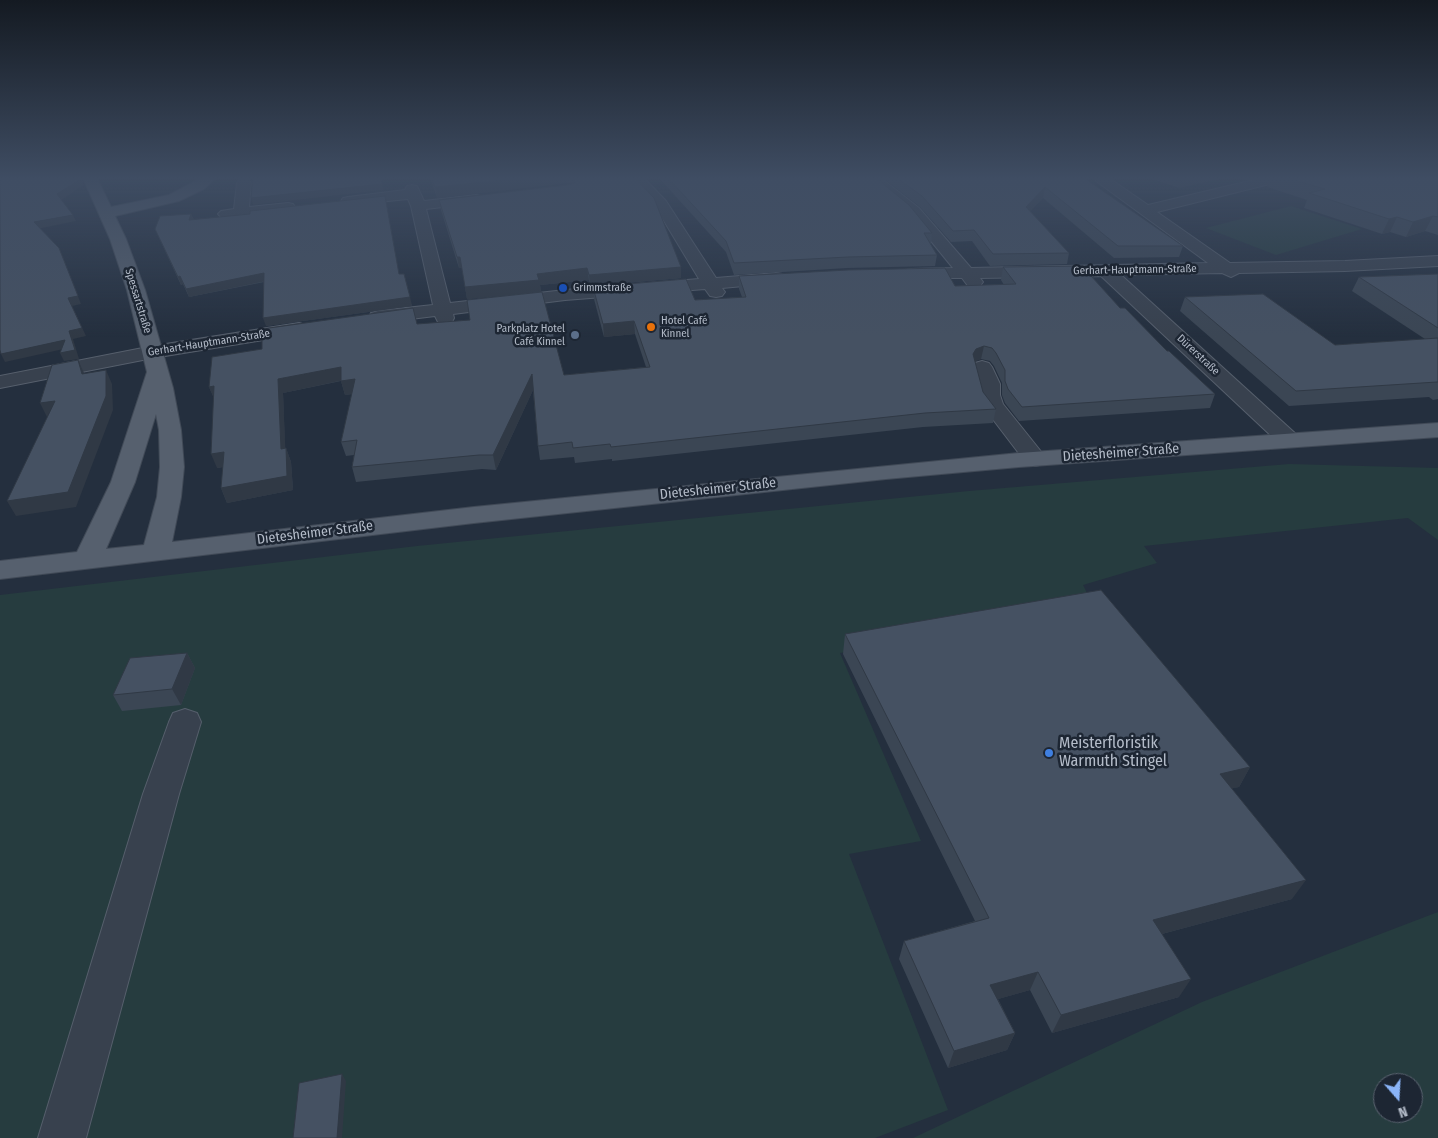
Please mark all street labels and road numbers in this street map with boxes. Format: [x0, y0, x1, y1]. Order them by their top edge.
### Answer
street label: Gerhart-Hauptmann-Straße [1073, 262, 1197, 278]
street label: Spessartstraße [122, 267, 154, 335]
street label: Gerhart-Hauptmann-Straße [147, 327, 271, 359]
street label: Dürerstraße [1174, 332, 1222, 378]
street label: Dietesheimer Straße [1062, 441, 1180, 465]
street label: Dietesheimer Straße [659, 475, 777, 503]
street label: Dietesheimer Straße [256, 518, 374, 548]

